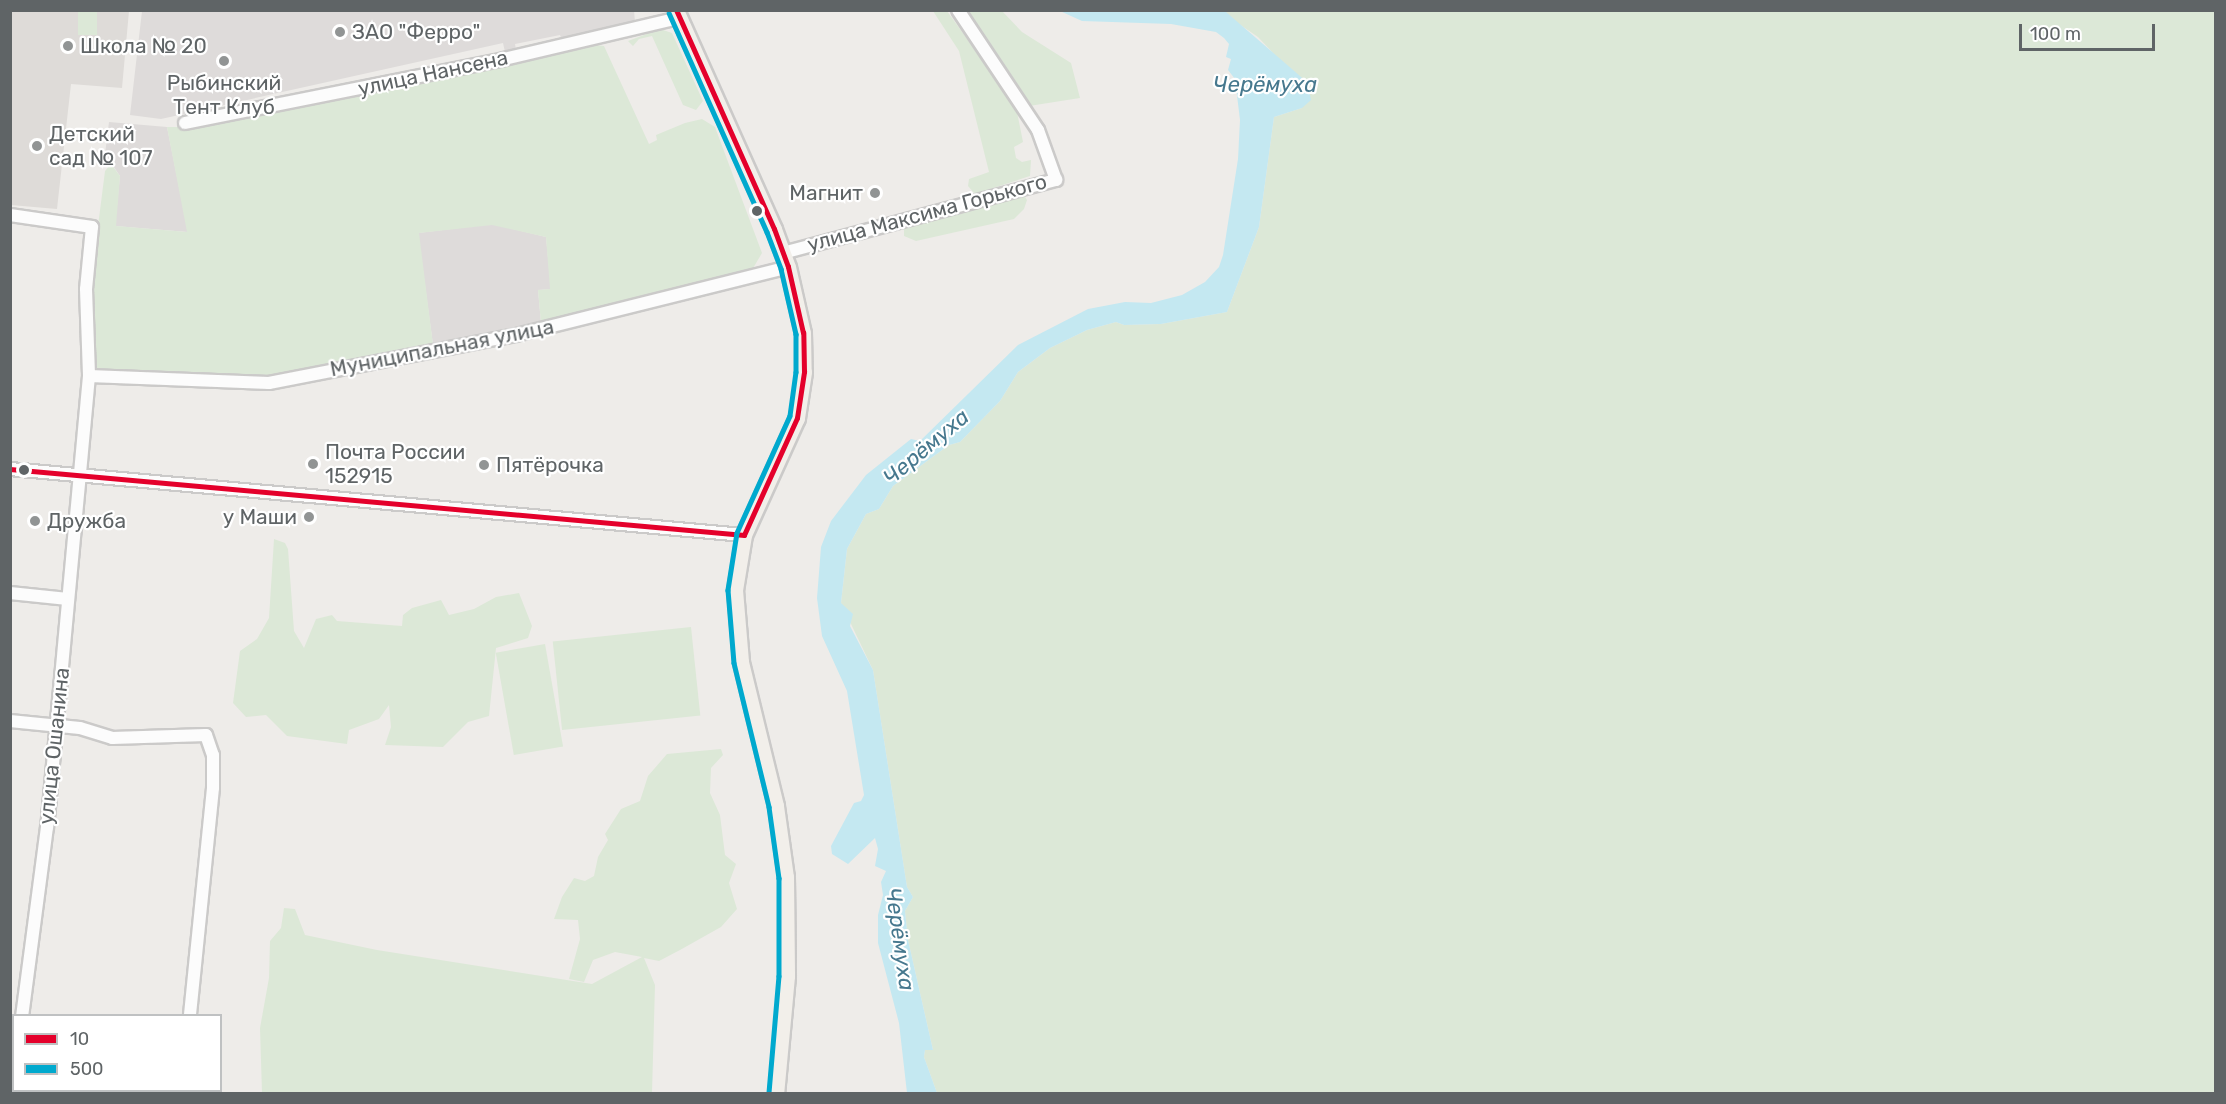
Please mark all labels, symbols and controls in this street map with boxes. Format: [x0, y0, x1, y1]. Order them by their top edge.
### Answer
scale bar [2022, 12, 2158, 50]
place label: ЗАО "Ферро" [352, 19, 480, 45]
text: 100 m [2030, 23, 2081, 45]
marker: ЗАО "Ферро" [333, 25, 347, 39]
place label: Школа № 20 [80, 33, 207, 59]
marker: Школа № 20 [61, 39, 75, 53]
street label: улица Нансена [356, 45, 510, 101]
marker: Рыбинский Тент Клуб [217, 54, 231, 68]
place label: Рыбинский Тент Клуб [167, 70, 281, 120]
water label: Черёмуха [1213, 72, 1317, 98]
place label: Детский сад № 107 [49, 121, 152, 171]
marker: Детский сад № 107 [30, 139, 44, 153]
street label: улица Максима Горького [804, 169, 1050, 257]
place label: Магнит [789, 180, 863, 206]
marker: Магнит [868, 186, 882, 200]
unlabelled marker [751, 205, 763, 217]
street label: Муниципальная улица [328, 314, 556, 382]
water label: Черёмуха [878, 403, 974, 491]
place label: Почта России 152915 [325, 439, 465, 489]
place label: Пятёрочка [496, 452, 604, 478]
marker: Почта России 152915 [306, 457, 320, 471]
marker: Пятёрочка [477, 458, 491, 472]
unlabelled marker [18, 464, 30, 476]
place label: у Маши [223, 504, 297, 530]
place label: Дружба [47, 508, 126, 534]
marker: у Маши [302, 510, 316, 524]
marker: Дружба [28, 514, 42, 528]
street label: улица Ошанина [33, 666, 75, 826]
water label: Черёмуха [880, 886, 920, 992]
legend [12, 1014, 222, 1092]
text: 10 [70, 1028, 89, 1050]
text: 500 [70, 1058, 104, 1080]

